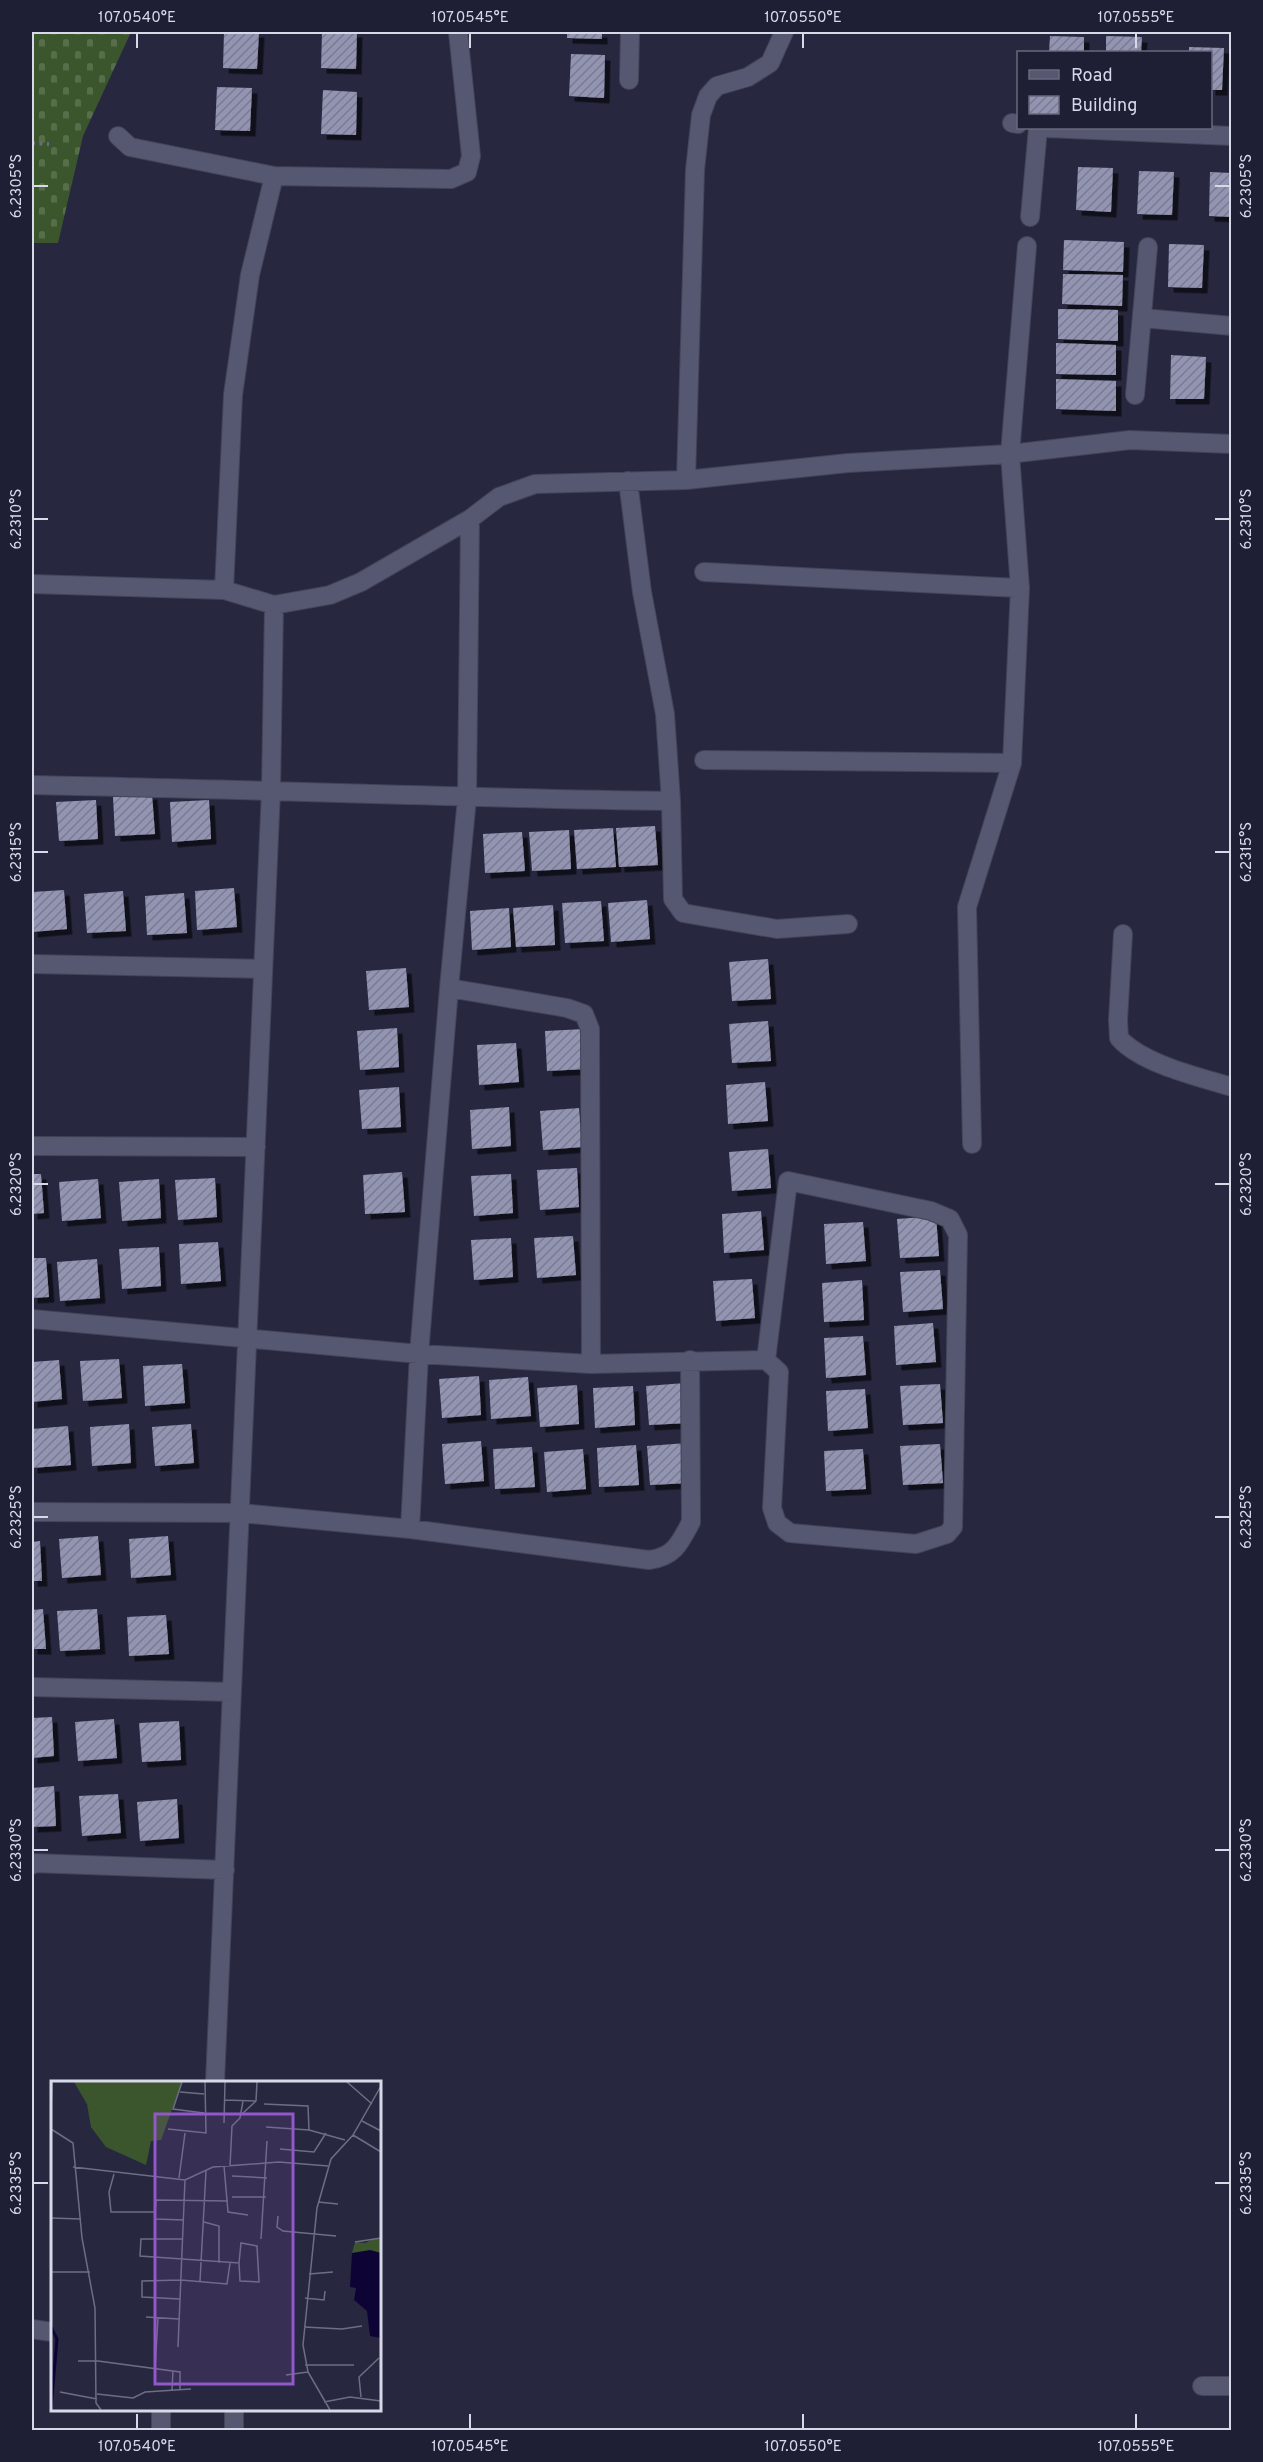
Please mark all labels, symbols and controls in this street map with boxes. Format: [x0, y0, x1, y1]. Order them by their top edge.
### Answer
text: 107.0540°E [98, 9, 176, 28]
text: 107.0545°E [431, 9, 509, 28]
text: 107.0550°E [764, 9, 842, 28]
text: 107.0555°E [1097, 9, 1175, 28]
legend [1017, 51, 1212, 129]
text: Road [1071, 65, 1113, 88]
text: Building [1071, 95, 1137, 118]
text: 6.2305°S [8, 154, 27, 218]
text: 6.2305°S [1238, 154, 1257, 218]
text: 6.2310°S [8, 489, 27, 549]
text: 6.2310°S [1238, 489, 1257, 549]
text: 6.2315°S [8, 822, 27, 882]
text: 6.2315°S [1238, 822, 1257, 882]
text: 6.2320°S [8, 1152, 27, 1216]
text: 6.2320°S [1238, 1152, 1257, 1216]
text: 6.2325°S [8, 1485, 27, 1549]
text: 6.2325°S [1238, 1485, 1257, 1549]
text: 6.2330°S [8, 1818, 27, 1882]
text: 6.2330°S [1238, 1818, 1257, 1882]
inset map [51, 2081, 381, 2411]
text: 6.2335°S [8, 2151, 27, 2215]
text: 6.2335°S [1238, 2151, 1257, 2215]
text: 107.0540°E [98, 2438, 176, 2457]
text: 107.0545°E [431, 2438, 509, 2457]
text: 107.0550°E [764, 2438, 842, 2457]
text: 107.0555°E [1097, 2438, 1175, 2457]

